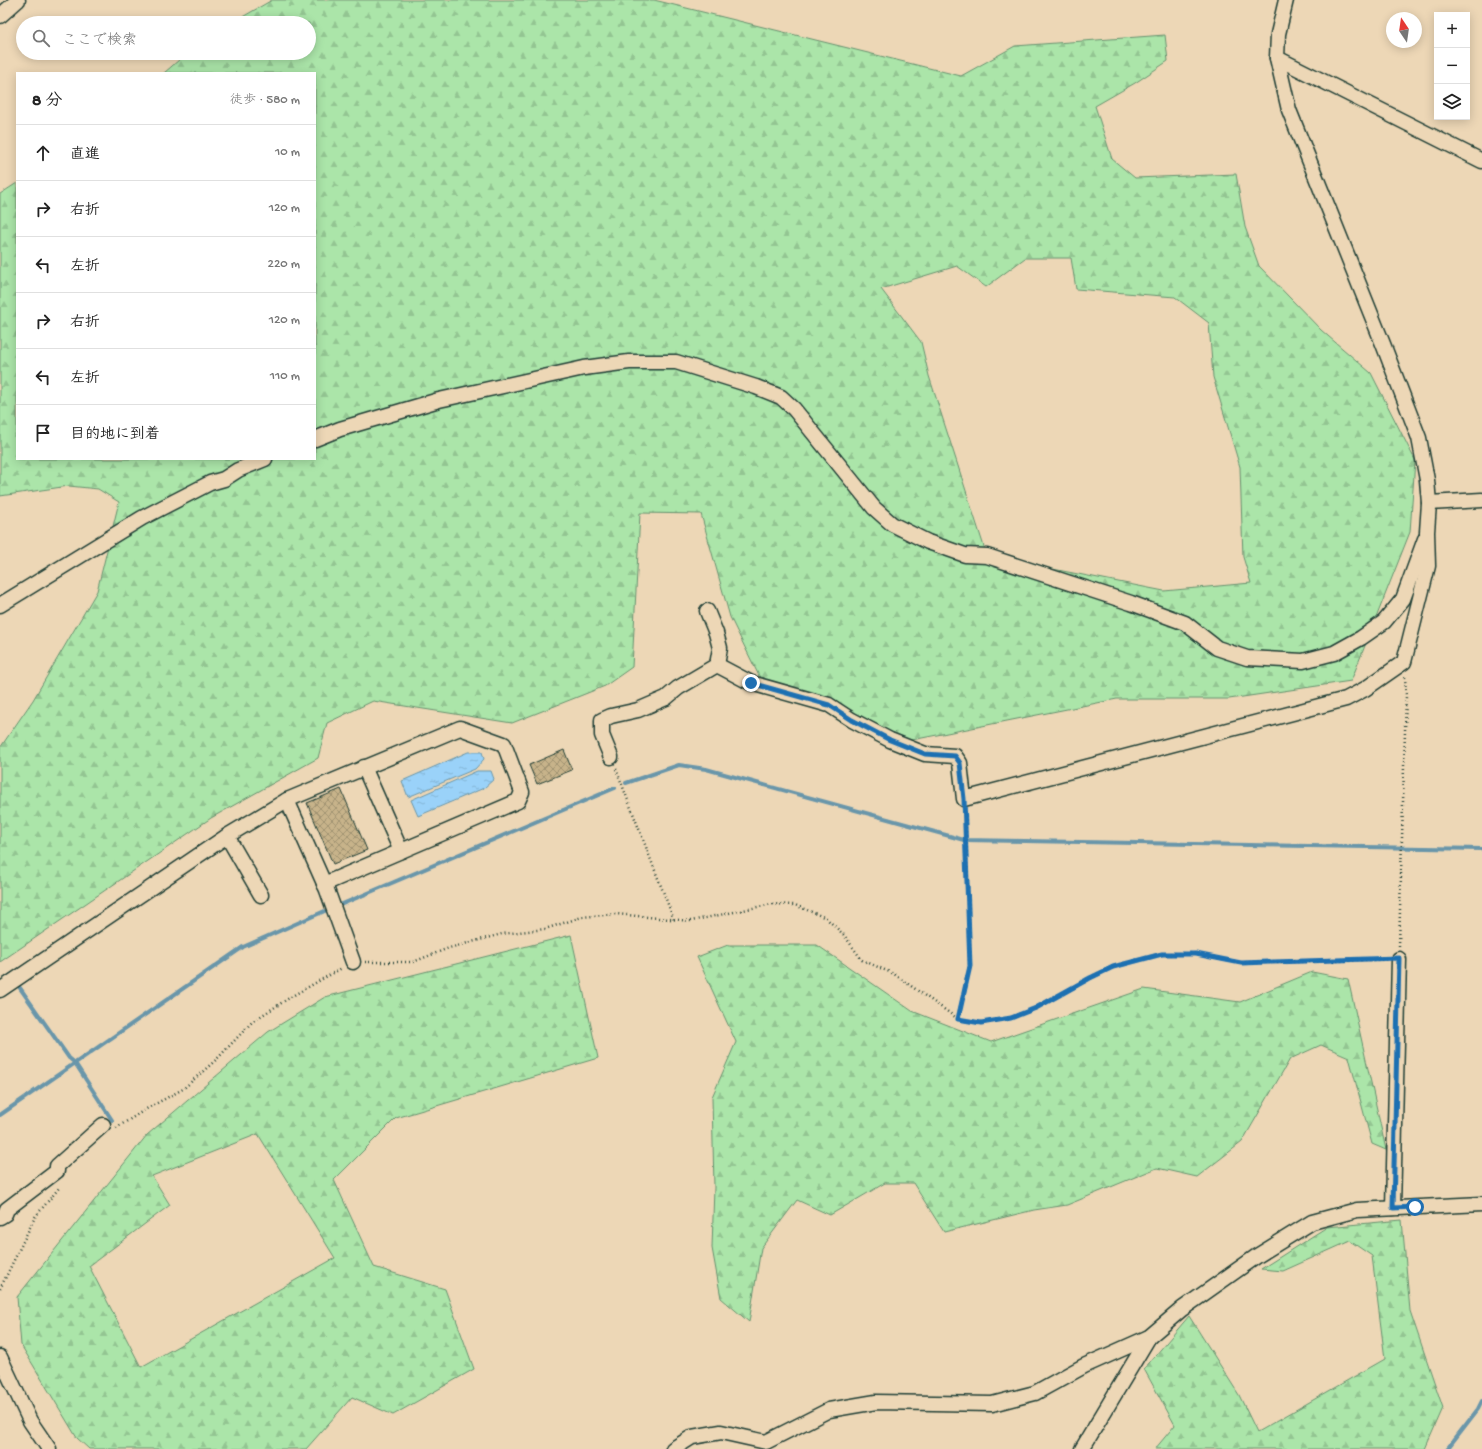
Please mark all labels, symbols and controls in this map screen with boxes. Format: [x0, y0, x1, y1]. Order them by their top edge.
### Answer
north arrow [1386, 12, 1422, 48]
map controls [1434, 12, 1470, 120]
button: + [1434, 12, 1470, 48]
search box [16, 16, 316, 60]
icon: search [30, 27, 52, 49]
text: ここで検索 [62, 32, 137, 50]
button: − [1434, 48, 1470, 84]
button: layers [1434, 84, 1470, 120]
text: 8 分 [32, 92, 62, 112]
text: 徒歩 · 580 m [230, 93, 300, 108]
icon: ahead [32, 142, 54, 164]
text: 10 m [275, 145, 300, 160]
text: 直進 [70, 146, 100, 164]
icon: right [32, 198, 54, 220]
text: 120 m [269, 201, 300, 216]
text: 右折 [70, 202, 100, 220]
icon: left [32, 254, 54, 276]
text: 220 m [268, 257, 300, 272]
text: 左折 [70, 258, 100, 276]
icon: right [32, 310, 54, 332]
text: 120 m [269, 313, 300, 328]
text: 右折 [70, 314, 100, 332]
icon: left [32, 366, 54, 388]
text: 110 m [270, 369, 300, 384]
text: 左折 [70, 370, 100, 388]
icon: arrive [32, 422, 54, 444]
text: 目的地に到着 [70, 426, 160, 444]
route end [742, 674, 760, 692]
route start [1406, 1198, 1424, 1216]

